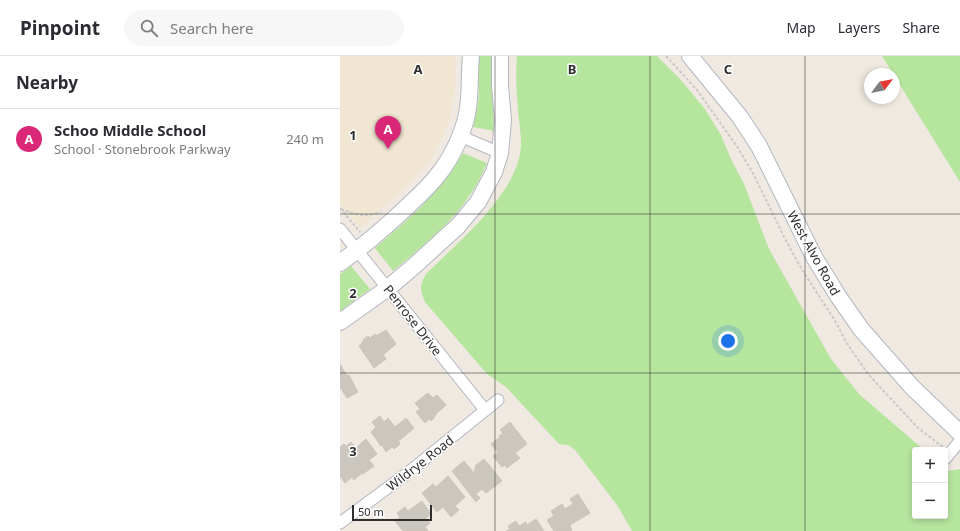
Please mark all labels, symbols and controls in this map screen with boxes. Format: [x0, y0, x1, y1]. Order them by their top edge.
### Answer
search box [124, 10, 404, 46]
text: Pinpoint [20, 15, 100, 41]
icon: search [138, 17, 160, 39]
text: Search here [170, 18, 253, 38]
text: Map [787, 18, 816, 37]
text: Layers [838, 18, 880, 37]
text: Share [902, 18, 940, 37]
text: A [414, 60, 423, 78]
text: B [568, 60, 576, 78]
text: C [724, 60, 732, 78]
north arrow [864, 68, 900, 104]
text: Nearby [16, 71, 78, 94]
pin: A [375, 116, 401, 149]
text: Schoo Middle School [54, 120, 206, 140]
text: 1 [349, 126, 357, 144]
text: A [25, 130, 34, 148]
text: 240 m [286, 130, 324, 148]
text: School · Stonebrook Parkway [54, 140, 231, 158]
street label: West Alvo Road [783, 207, 845, 299]
street label: Penrose Drive [380, 281, 446, 359]
text: 2 [349, 284, 357, 302]
your location [718, 331, 738, 351]
street label: Wildrye Road [383, 431, 457, 495]
text: 3 [349, 442, 357, 460]
map controls [912, 447, 948, 519]
button: + [912, 447, 948, 483]
button: − [912, 483, 948, 519]
scale bar [352, 503, 432, 522]
text: 50 m [358, 504, 384, 519]

